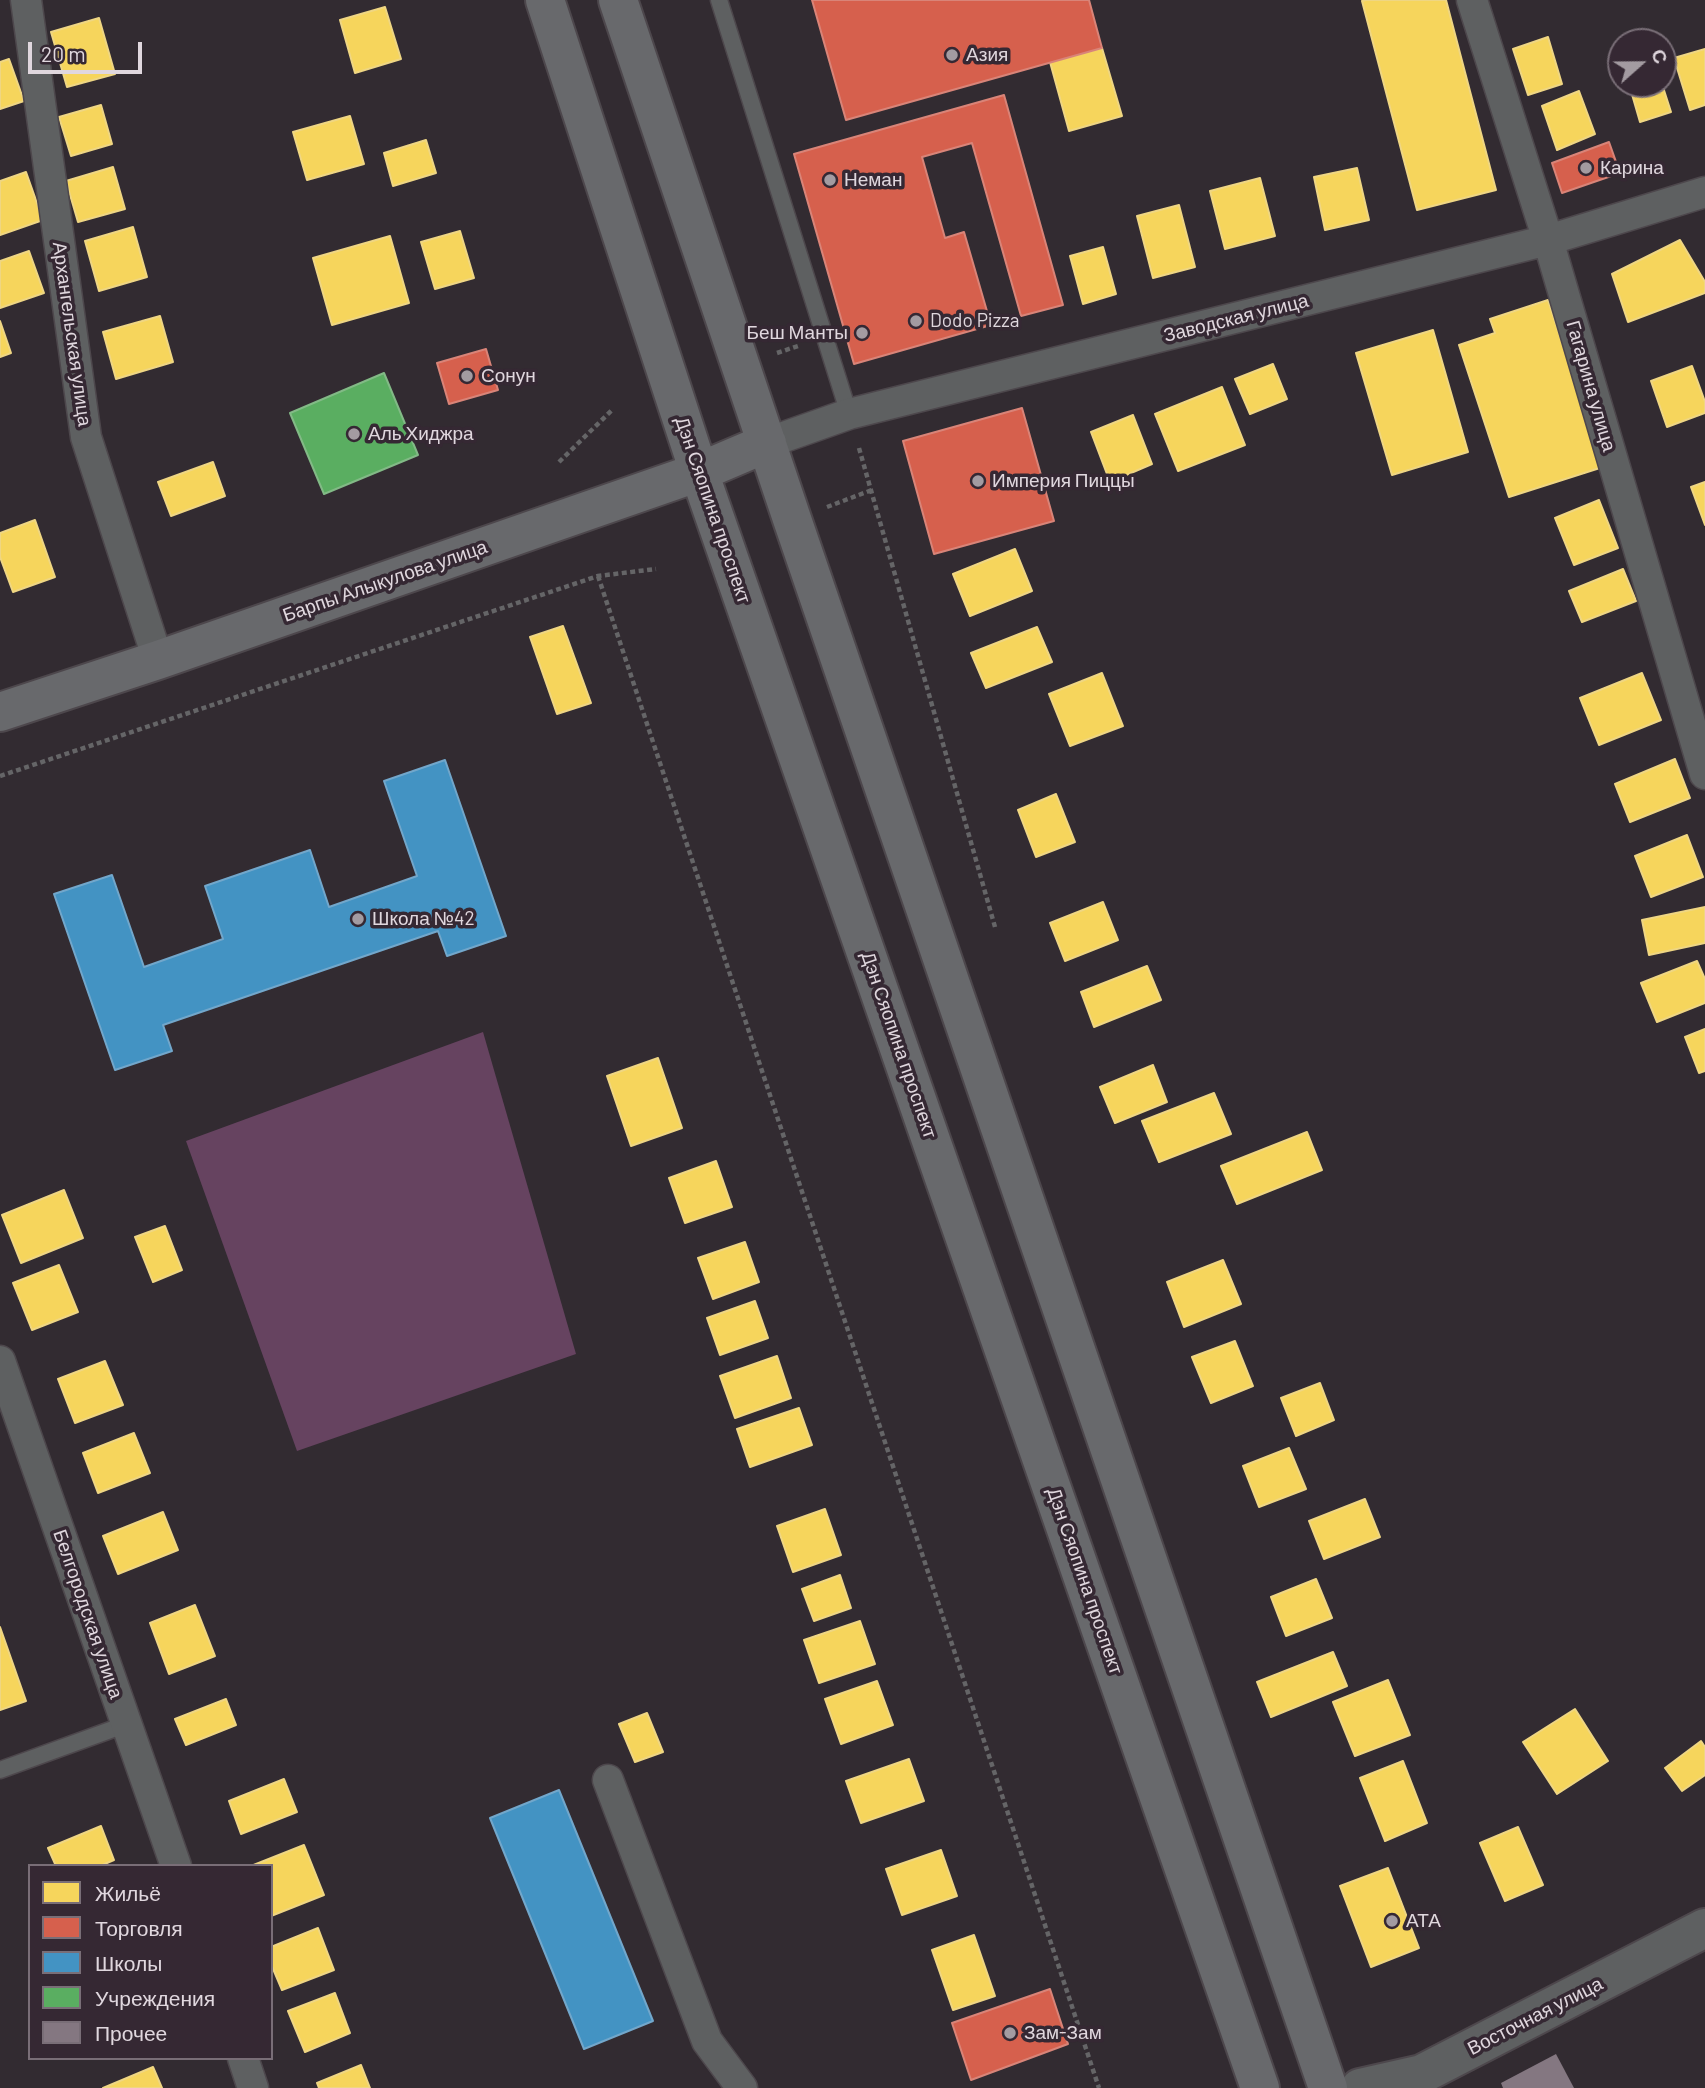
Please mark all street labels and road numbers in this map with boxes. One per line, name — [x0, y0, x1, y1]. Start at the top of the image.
street label: Архангельская улица — [48, 240, 96, 428]
street label: Заводская улица — [1161, 289, 1311, 347]
street label: Гагарина улица — [1561, 318, 1621, 454]
street label: Дэн Сяопина проспект — [670, 414, 756, 606]
street label: Барпы Алыкулова улица — [280, 535, 490, 627]
street label: Дэн Сяопина проспект — [856, 949, 942, 1141]
street label: Дэн Сяопина проспект — [1042, 1485, 1128, 1677]
street label: Белгородская улица — [48, 1526, 128, 1702]
street label: Восточная улица — [1464, 1972, 1606, 2060]

